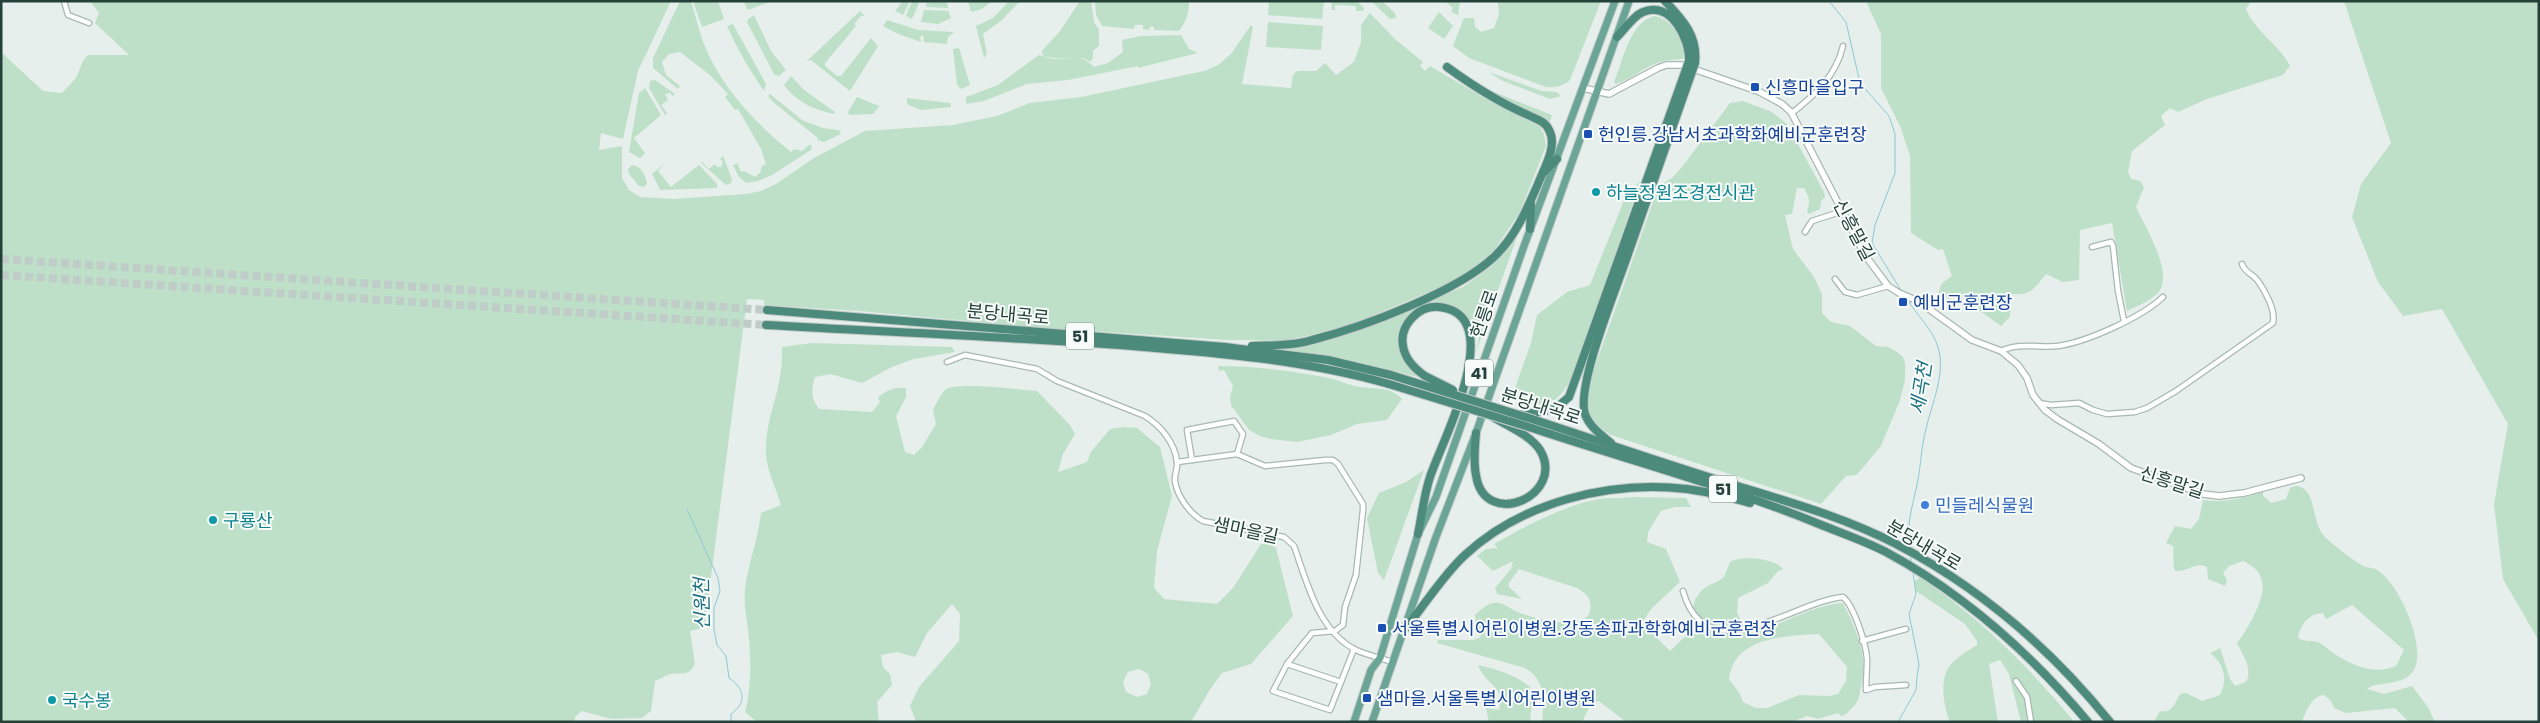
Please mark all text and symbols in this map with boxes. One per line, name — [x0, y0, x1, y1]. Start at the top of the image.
place label: 신흥마을입구 — [1765, 75, 1864, 100]
marker: 신흥마을입구 — [1749, 81, 1761, 93]
place label: 헌인릉.강남서초과학화예비군훈련장 — [1598, 122, 1867, 147]
marker: 헌인릉.강남서초과학화예비군훈련장 — [1582, 128, 1594, 140]
place label: 하늘정원조경전시관 — [1606, 180, 1755, 205]
marker: 하늘정원조경전시관 — [1590, 186, 1602, 198]
street label: 신흥말길 — [1827, 195, 1881, 265]
street label: 헌릉로 — [1464, 286, 1504, 342]
place label: 예비군훈련장 — [1913, 290, 2012, 315]
marker: 예비군훈련장 — [1897, 296, 1909, 308]
street label: 분당내곡로 — [966, 298, 1050, 330]
road number: 51 — [1066, 322, 1094, 350]
water label: 세곡천 — [1904, 358, 1939, 416]
road number: 41 — [1465, 359, 1493, 386]
street label: 분당내곡로 — [1498, 381, 1584, 431]
street label: 신흥말길 — [2137, 460, 2207, 504]
road number: 51 — [1709, 476, 1737, 502]
place label: 민들레식물원 — [1935, 493, 2034, 518]
marker: 민들레식물원 — [1919, 499, 1931, 511]
place label: 구룡산 — [223, 508, 273, 533]
street label: 샘마을길 — [1211, 511, 1281, 549]
street label: 분당내곡로 — [1882, 513, 1966, 577]
marker: 구룡산 — [207, 514, 219, 526]
water label: 신원천 — [688, 576, 716, 630]
place label: 서울특별시어린이병원.강동송파과학화예비군훈련장 — [1392, 616, 1777, 641]
marker: 서울특별시어린이병원.강동송파과학화예비군훈련장 — [1376, 622, 1388, 634]
place label: 샘마을.서울특별시어린이병원 — [1377, 686, 1596, 711]
place label: 국수봉 — [62, 688, 112, 713]
marker: 샘마을.서울특별시어린이병원 — [1361, 692, 1373, 704]
marker: 국수봉 — [46, 694, 58, 706]

